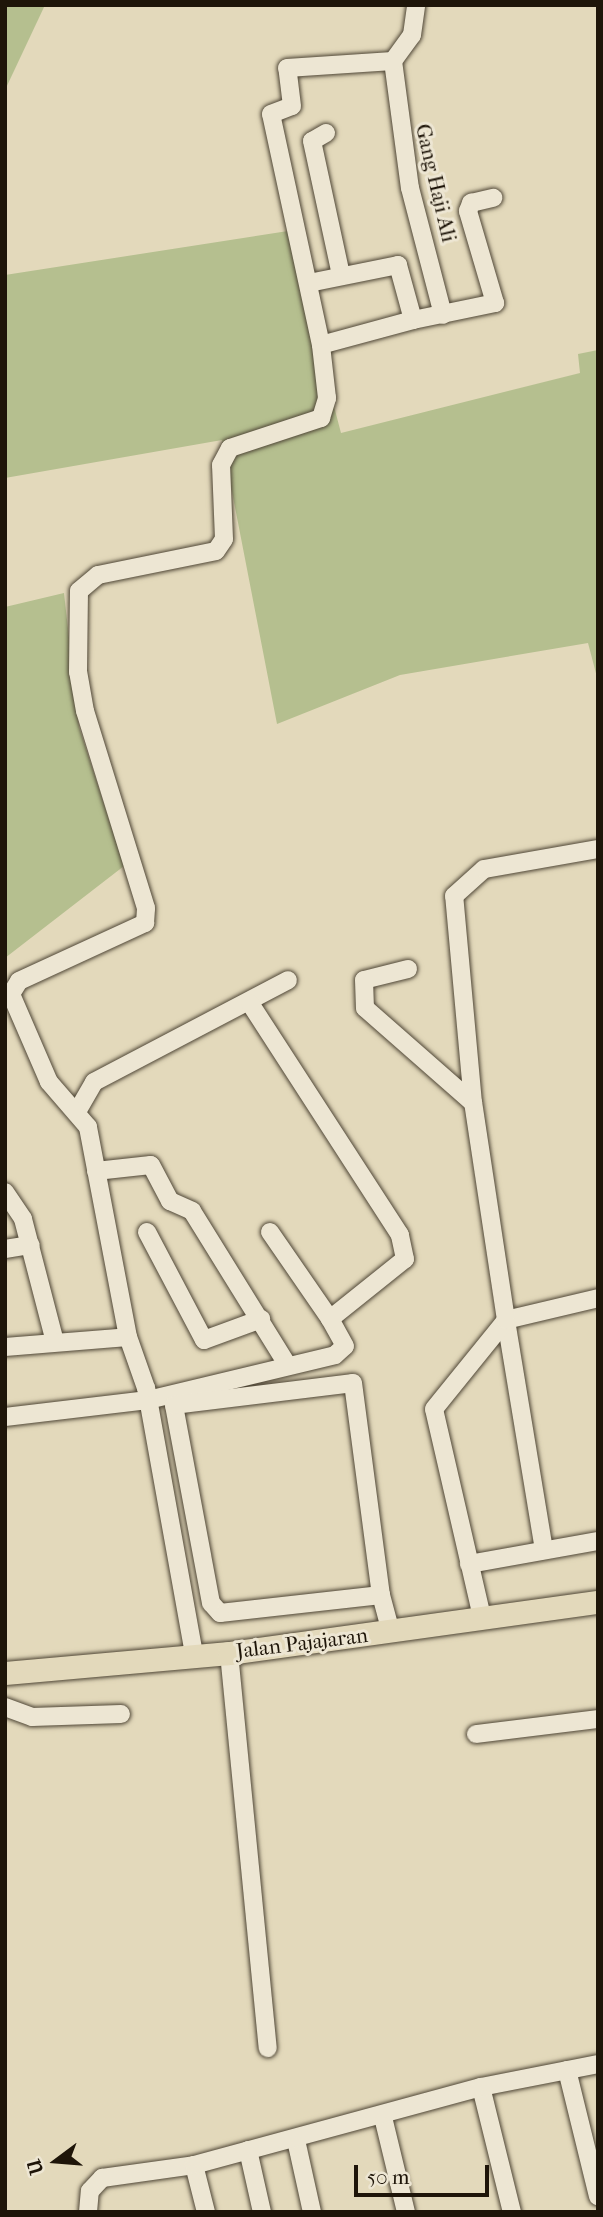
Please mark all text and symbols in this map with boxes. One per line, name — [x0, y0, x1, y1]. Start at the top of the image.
street label: Gang Haji Ali — [410, 121, 462, 245]
street label: Jalan Pajajaran — [235, 1622, 369, 1664]
north arrow — [21, 2126, 91, 2196]
scale bar — [358, 2150, 493, 2194]
text: U — [23, 2157, 48, 2177]
text: 50 m — [367, 2165, 410, 2189]

